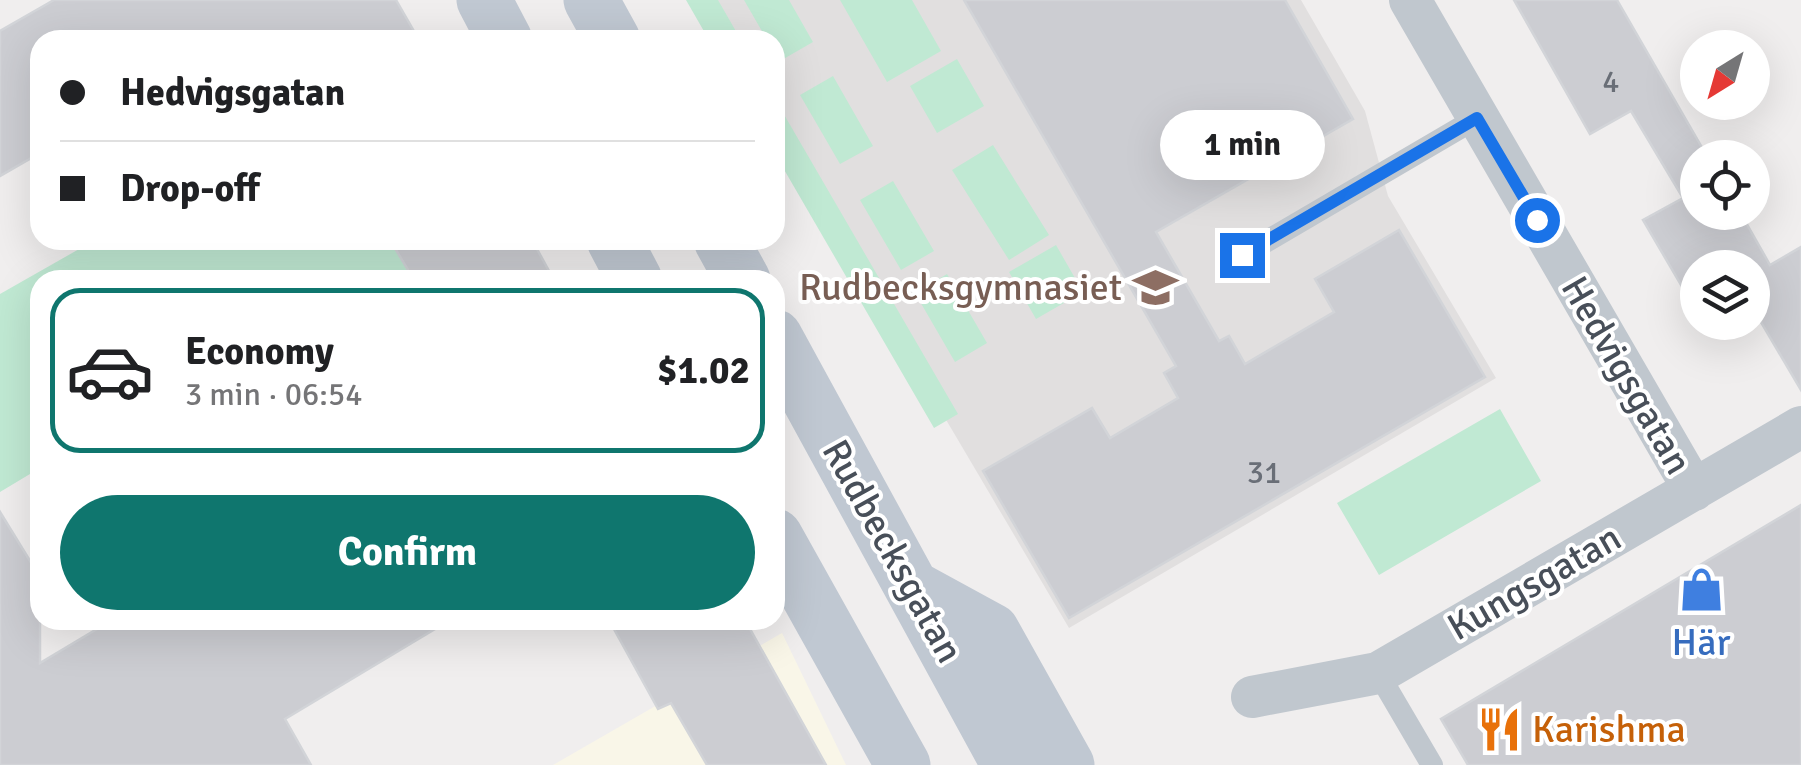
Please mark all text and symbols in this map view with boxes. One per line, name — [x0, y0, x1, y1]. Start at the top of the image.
north arrow — [1680, 30, 1770, 120]
map controls — [1680, 30, 1770, 340]
house number: 4 — [1602, 62, 1620, 101]
text: Hedvigsgatan — [120, 69, 345, 116]
callout: 1 min — [1160, 110, 1324, 180]
text: 1 min — [1204, 125, 1281, 164]
button: locate — [1680, 140, 1770, 230]
text: Drop-off — [120, 165, 260, 212]
route start — [1515, 198, 1560, 243]
route end — [1220, 233, 1265, 278]
button: layers — [1680, 250, 1770, 340]
school or university icon: Rudbecksgymnasiet — [1131, 263, 1179, 311]
place label: Rudbecksgymnasiet — [799, 264, 1122, 311]
street label: Hedvigsgatan — [1551, 268, 1702, 483]
icon: car — [65, 326, 155, 416]
text: Economy — [185, 328, 334, 375]
text: $1.02 — [657, 347, 750, 394]
text: 3 min · 06:54 — [185, 375, 363, 414]
street label: Rudbecksgatan — [812, 431, 973, 671]
house number: 31 — [1247, 453, 1281, 492]
button: Confirm — [60, 495, 755, 610]
street label: Kungsgatan — [1439, 514, 1629, 651]
shop icon: Här — [1677, 566, 1725, 614]
place label: Här — [1672, 619, 1730, 666]
restaurant icon: Karishma — [1475, 705, 1523, 753]
place label: Karishma — [1532, 706, 1686, 753]

